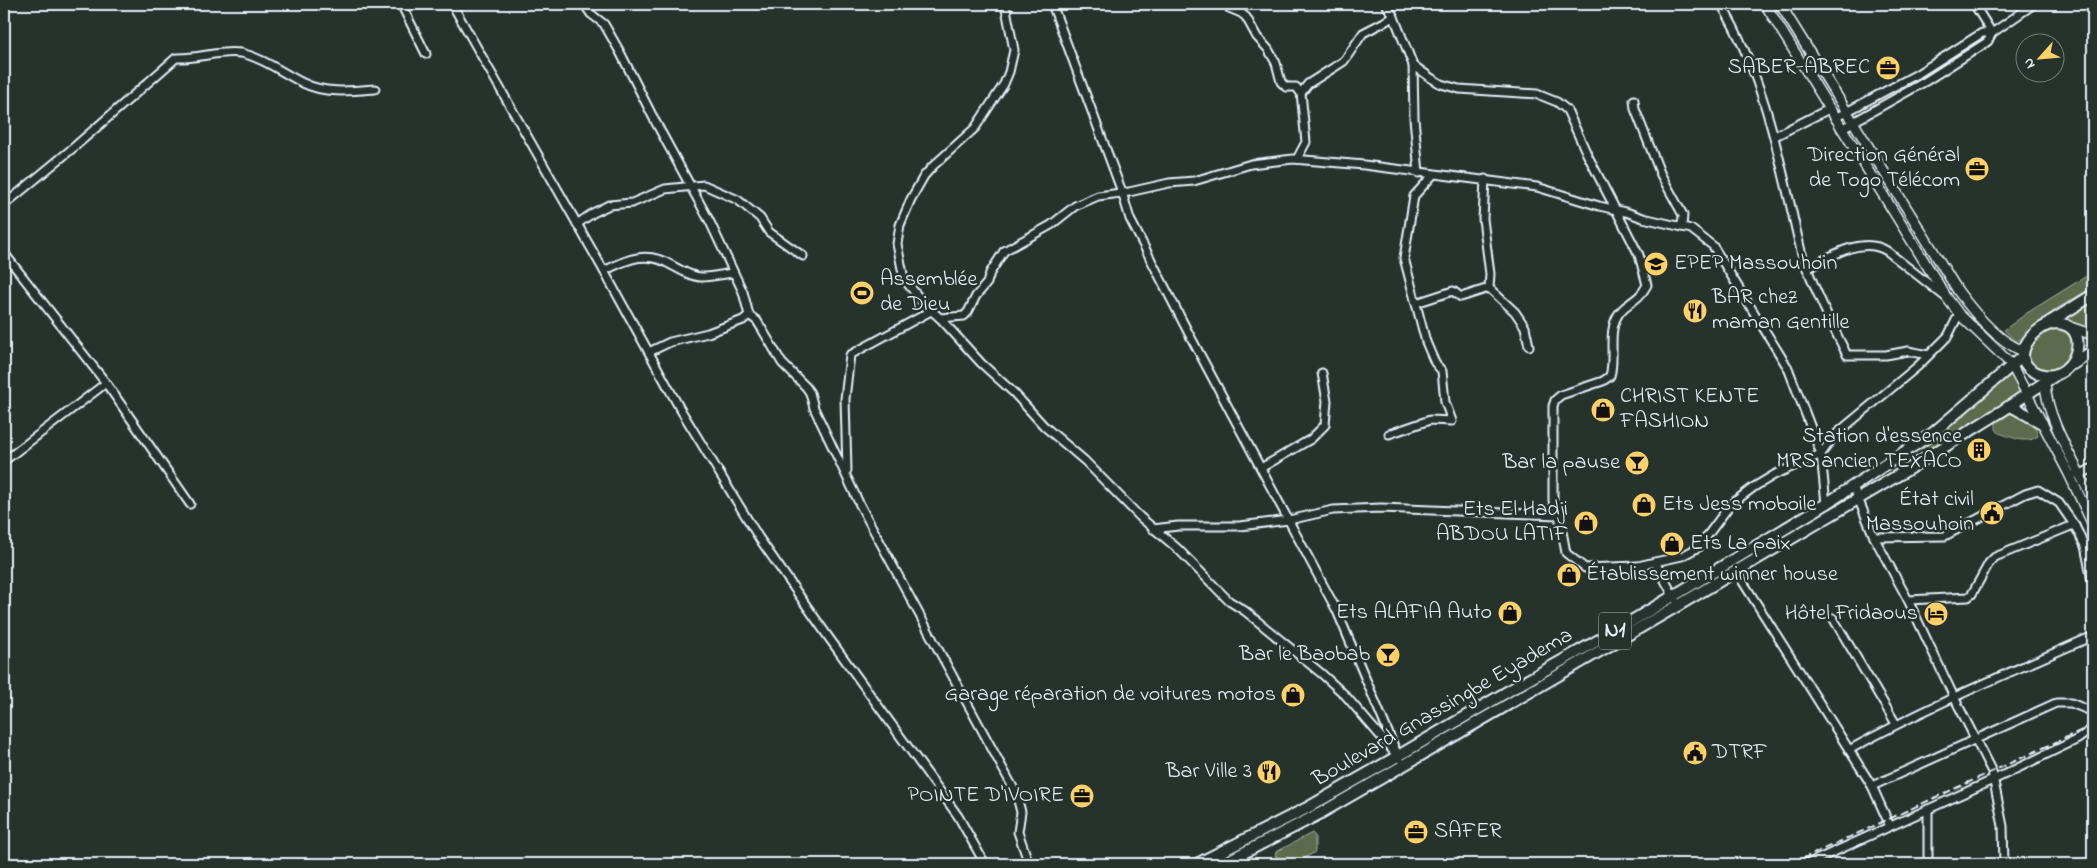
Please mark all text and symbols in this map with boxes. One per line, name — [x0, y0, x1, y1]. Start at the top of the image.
north arrow — [2014, 32, 2064, 82]
place label: SABER-ABREC — [1728, 52, 1870, 84]
text: N — [2018, 54, 2041, 72]
office icon: SABER-ABREC — [1875, 55, 1901, 81]
place label: Direction Général de Togo Télécom — [1807, 140, 1960, 198]
office icon: Direction Général de Togo Télécom — [1964, 156, 1990, 182]
place label: EPEP Massouhoin — [1674, 248, 1837, 280]
school or university icon: EPEP Massouhoin — [1643, 251, 1669, 277]
place label: Assemblée de Dieu — [880, 264, 977, 321]
sports icon: Assemblée de Dieu — [849, 280, 875, 306]
place label: BAR chez maman Gentille — [1711, 282, 1849, 339]
restaurant icon: BAR chez maman Gentille — [1682, 298, 1708, 324]
place label: CHRIST KENTE FASHION — [1619, 381, 1759, 438]
shop icon: CHRIST KENTE FASHION — [1590, 397, 1616, 423]
place label: Station d'essence MRS ancien TEXACO — [1776, 421, 1962, 478]
building icon: Station d'essence MRS ancien TEXACO — [1966, 437, 1992, 463]
place label: Bar la pause — [1501, 447, 1620, 479]
bar icon: Bar la pause — [1624, 450, 1650, 476]
place label: État civil Massouhoin — [1866, 484, 1974, 541]
place label: Ets Jess moboile — [1662, 489, 1816, 521]
shop icon: Ets Jess moboile — [1631, 492, 1657, 518]
place label: Ets El Hadji ABDOU LATIF — [1436, 494, 1568, 551]
public building icon: État civil Massouhoin — [1979, 500, 2005, 526]
shop icon: Ets El Hadji ABDOU LATIF — [1573, 510, 1599, 536]
place label: Ets La paix — [1690, 528, 1791, 560]
shop icon: Ets La paix — [1659, 531, 1685, 557]
place label: Établissement winner house — [1586, 559, 1838, 591]
shop icon: Établissement winner house — [1556, 562, 1582, 588]
place label: Ets ALAFIA Auto — [1336, 597, 1492, 629]
place label: Hôtel Fridaous — [1785, 598, 1918, 630]
shop icon: Ets ALAFIA Auto — [1497, 600, 1523, 626]
hotel icon: Hôtel Fridaous — [1923, 601, 1949, 627]
road number: N1 — [1599, 612, 1631, 650]
street label: Boulevard Gnassingbe Eyadema — [1306, 620, 1580, 797]
place label: Bar le Baobab — [1238, 639, 1370, 671]
bar icon: Bar le Baobab — [1375, 642, 1401, 668]
place label: Garage réparation de voitures motos — [945, 679, 1276, 712]
shop icon: Garage réparation de voitures motos — [1280, 682, 1306, 708]
place label: DTRF — [1711, 737, 1767, 769]
public building icon: DTRF — [1682, 740, 1708, 766]
place label: Bar Ville 3 — [1165, 756, 1252, 788]
restaurant icon: Bar Ville 3 — [1256, 759, 1282, 785]
place label: POINTE D'IVOIRE — [908, 780, 1064, 812]
office icon: POINTE D'IVOIRE — [1069, 783, 1095, 809]
place label: SAFER — [1434, 816, 1502, 848]
office icon: SAFER — [1403, 819, 1429, 845]

